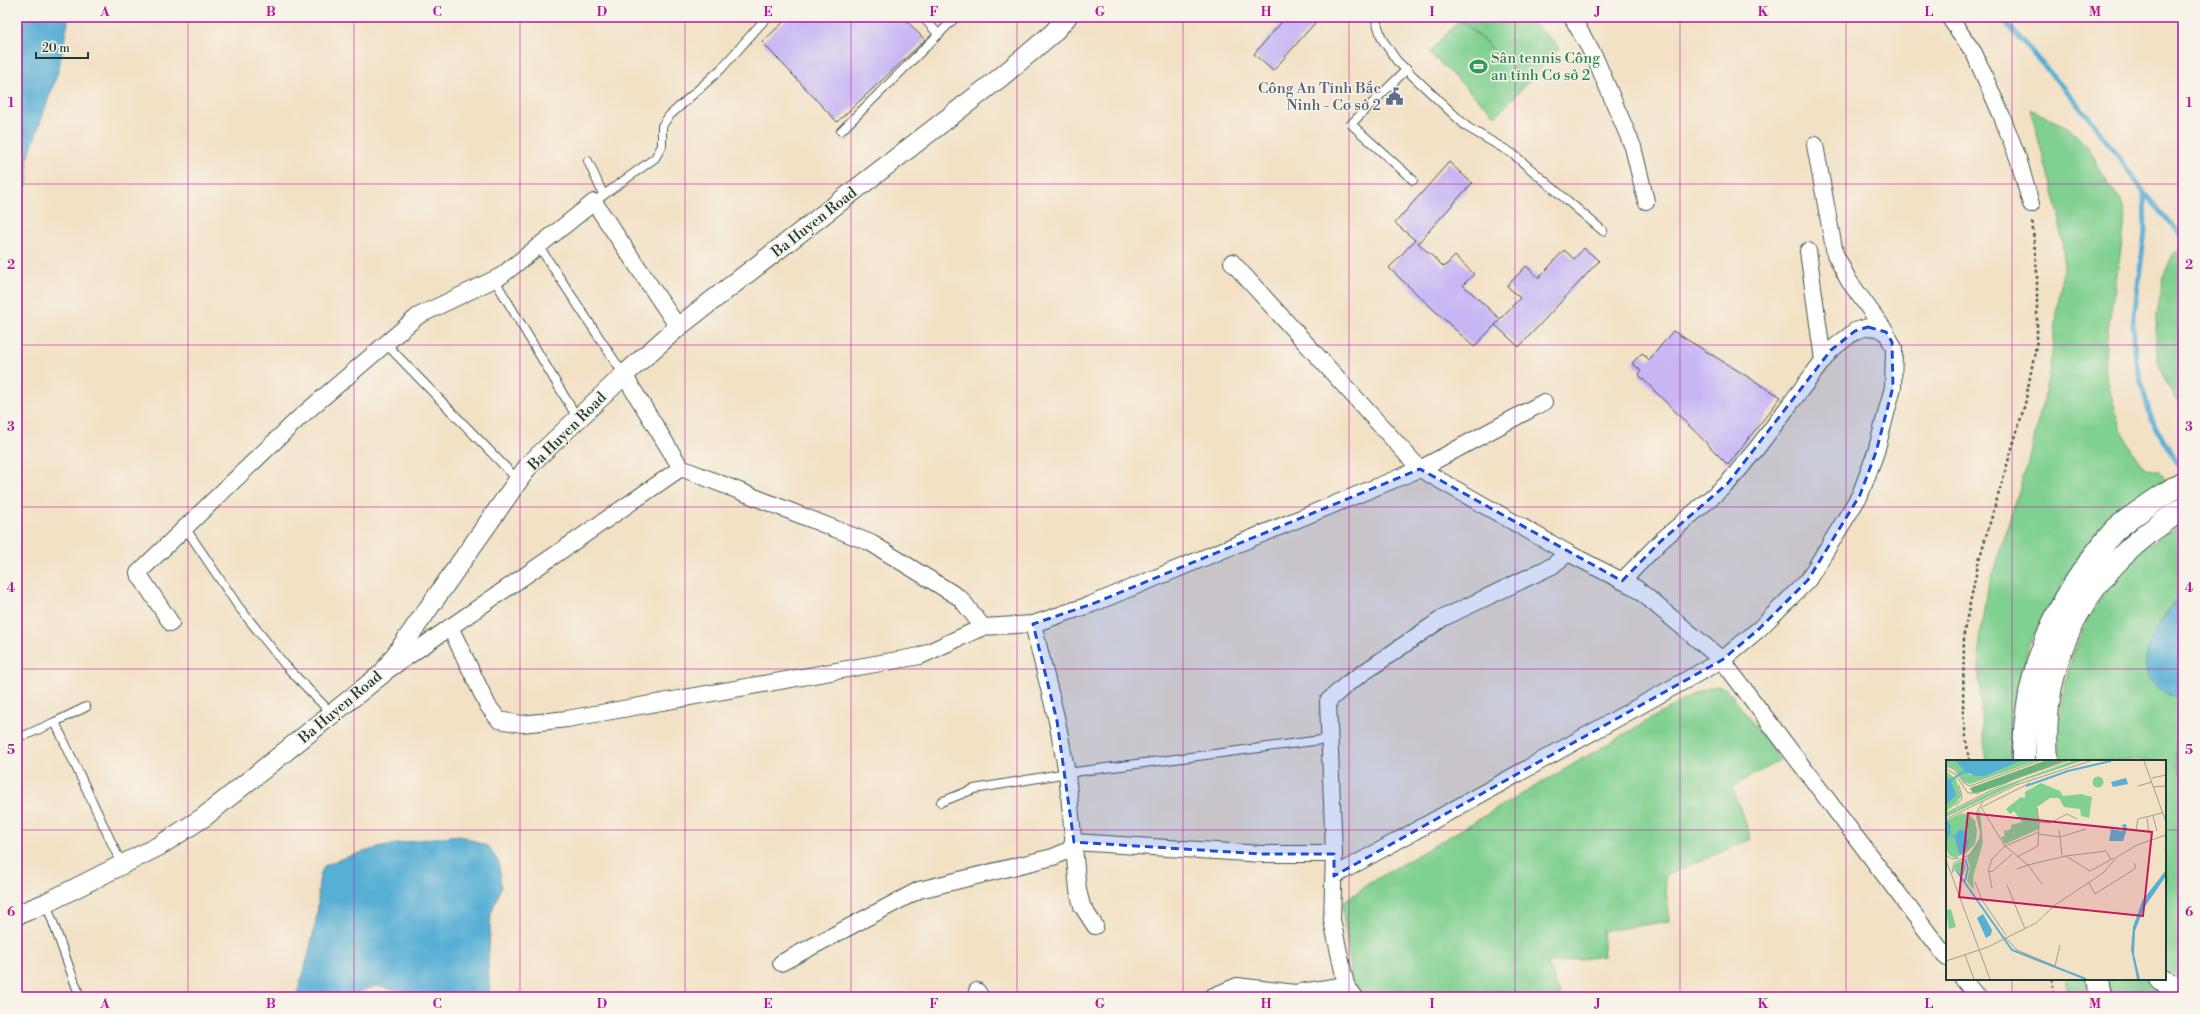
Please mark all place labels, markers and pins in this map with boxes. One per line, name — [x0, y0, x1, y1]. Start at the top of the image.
place label: Sân tennis Công an tỉnh Cơ sở 2 — [1491, 49, 1600, 85]
sports icon: Sân tennis Công an tỉnh Cơ sở 2 — [1468, 57, 1488, 77]
place label: Công An Tỉnh Bắc Ninh - Cơ sở 2 — [1258, 79, 1381, 115]
public building icon: Công An Tỉnh Bắc Ninh - Cơ sở 2 — [1384, 87, 1404, 107]

